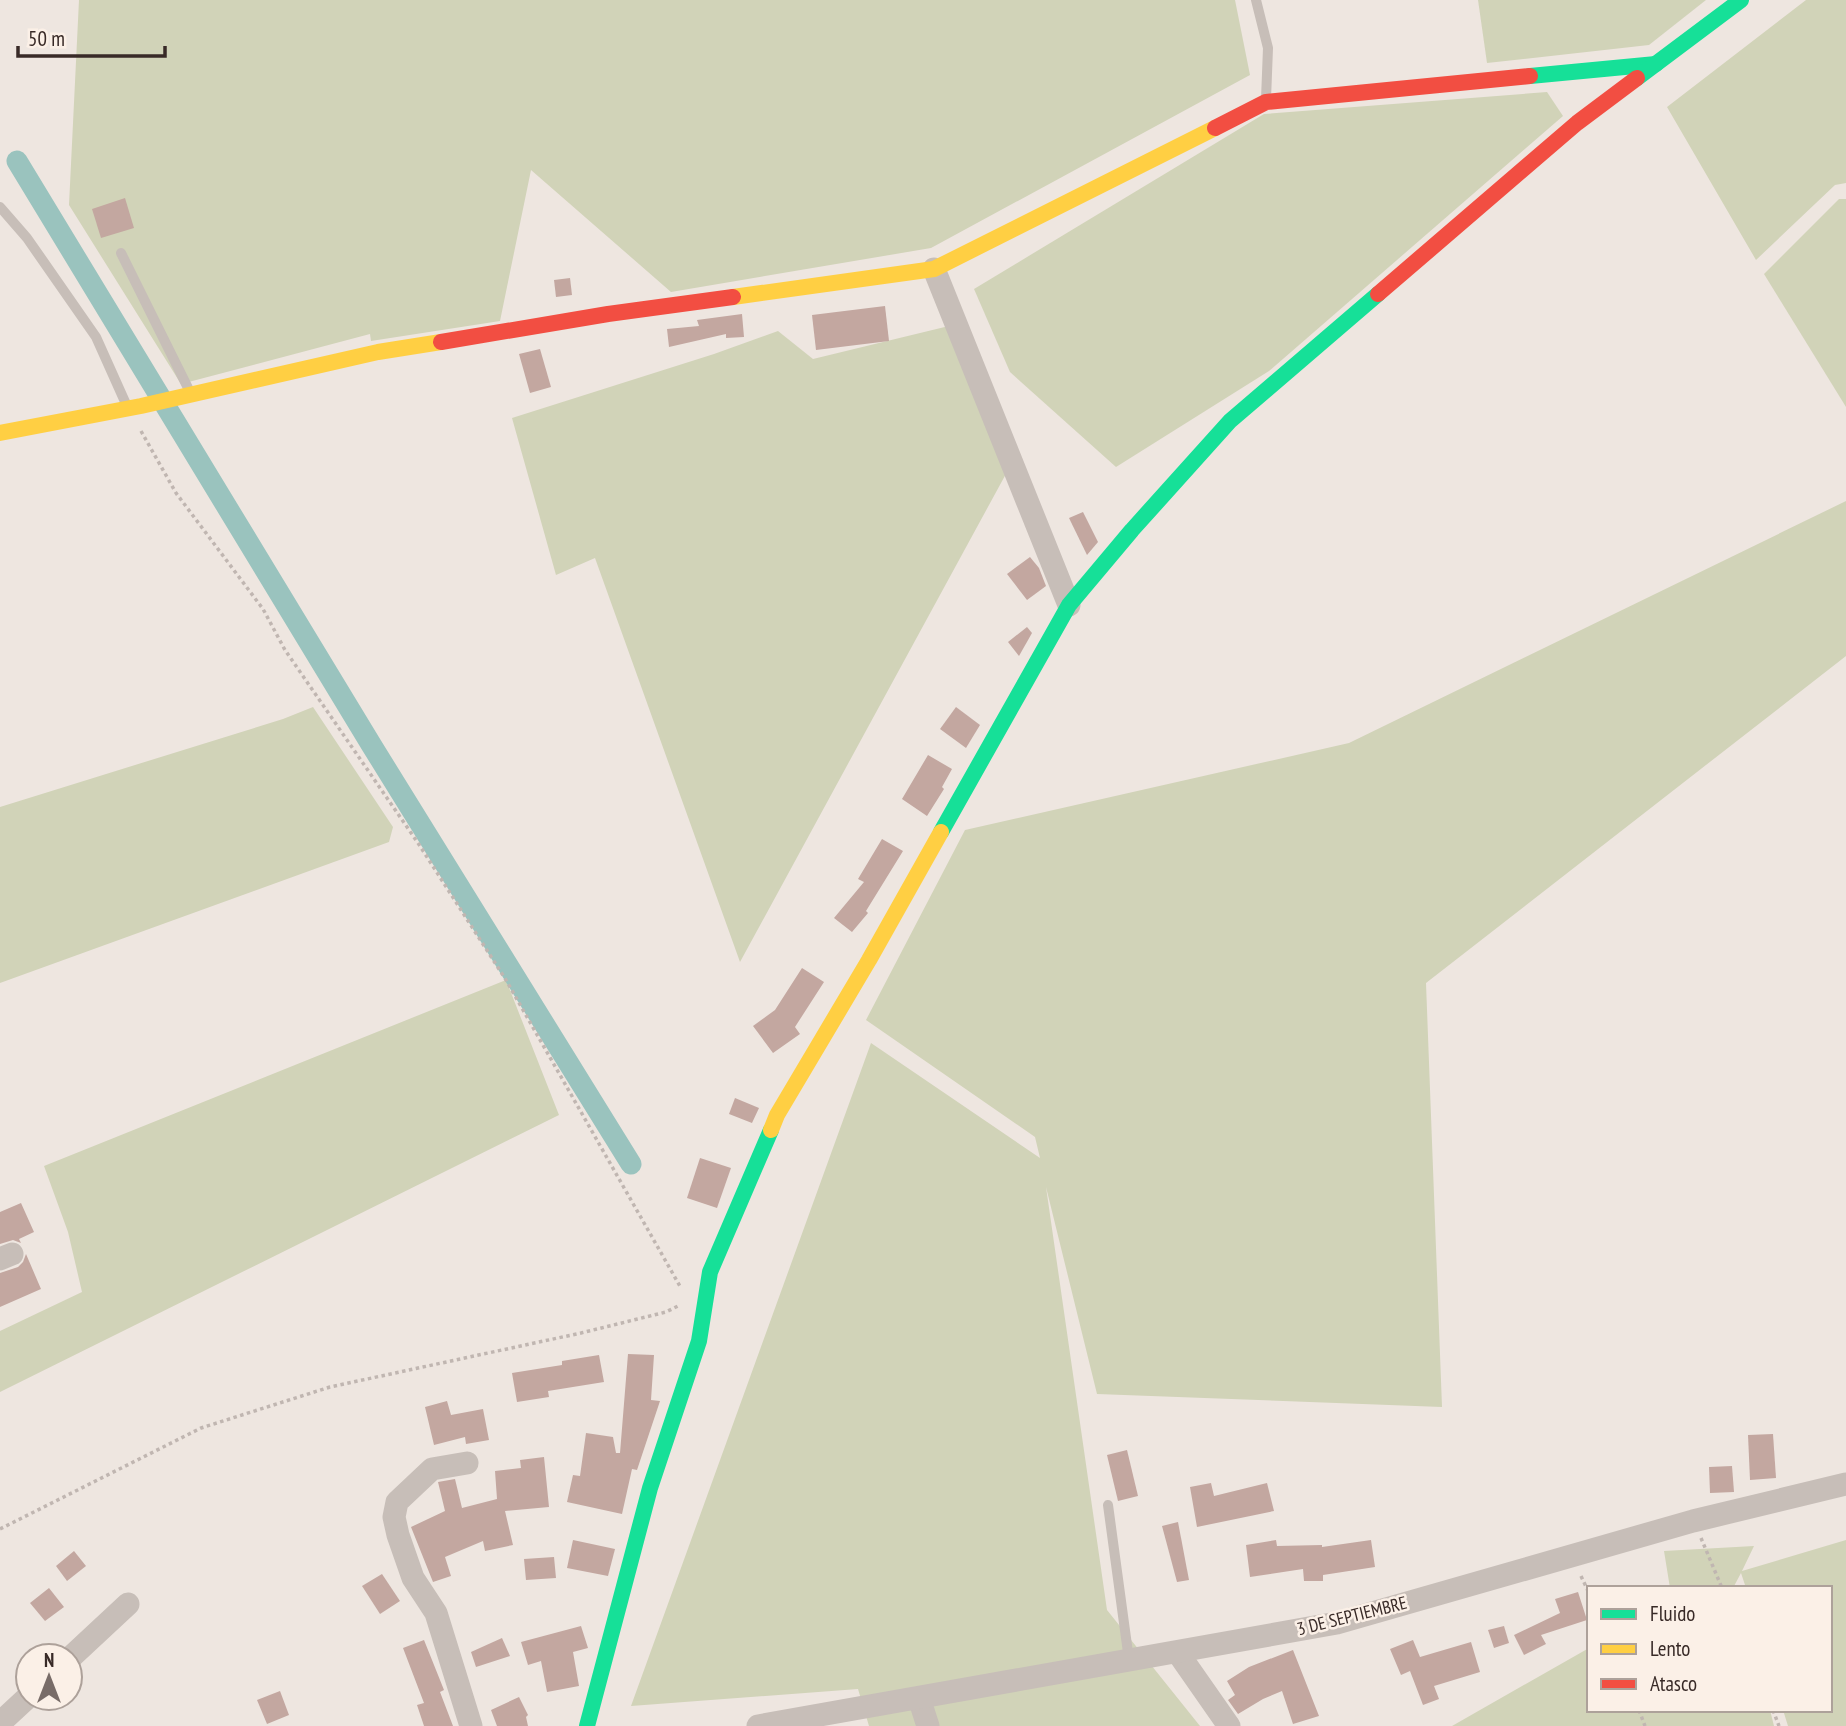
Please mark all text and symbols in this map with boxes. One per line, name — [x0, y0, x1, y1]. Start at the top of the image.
scale bar — [18, 14, 164, 58]
text: 50 m — [28, 25, 65, 52]
legend — [1587, 1586, 1832, 1712]
street label: 3 DE SEPTIEMBRE — [1295, 1591, 1409, 1640]
text: Fluido — [1650, 1600, 1695, 1627]
text: Lento — [1650, 1635, 1690, 1662]
north arrow — [14, 1642, 84, 1712]
text: N — [44, 1648, 54, 1672]
text: Atasco — [1650, 1670, 1697, 1697]

